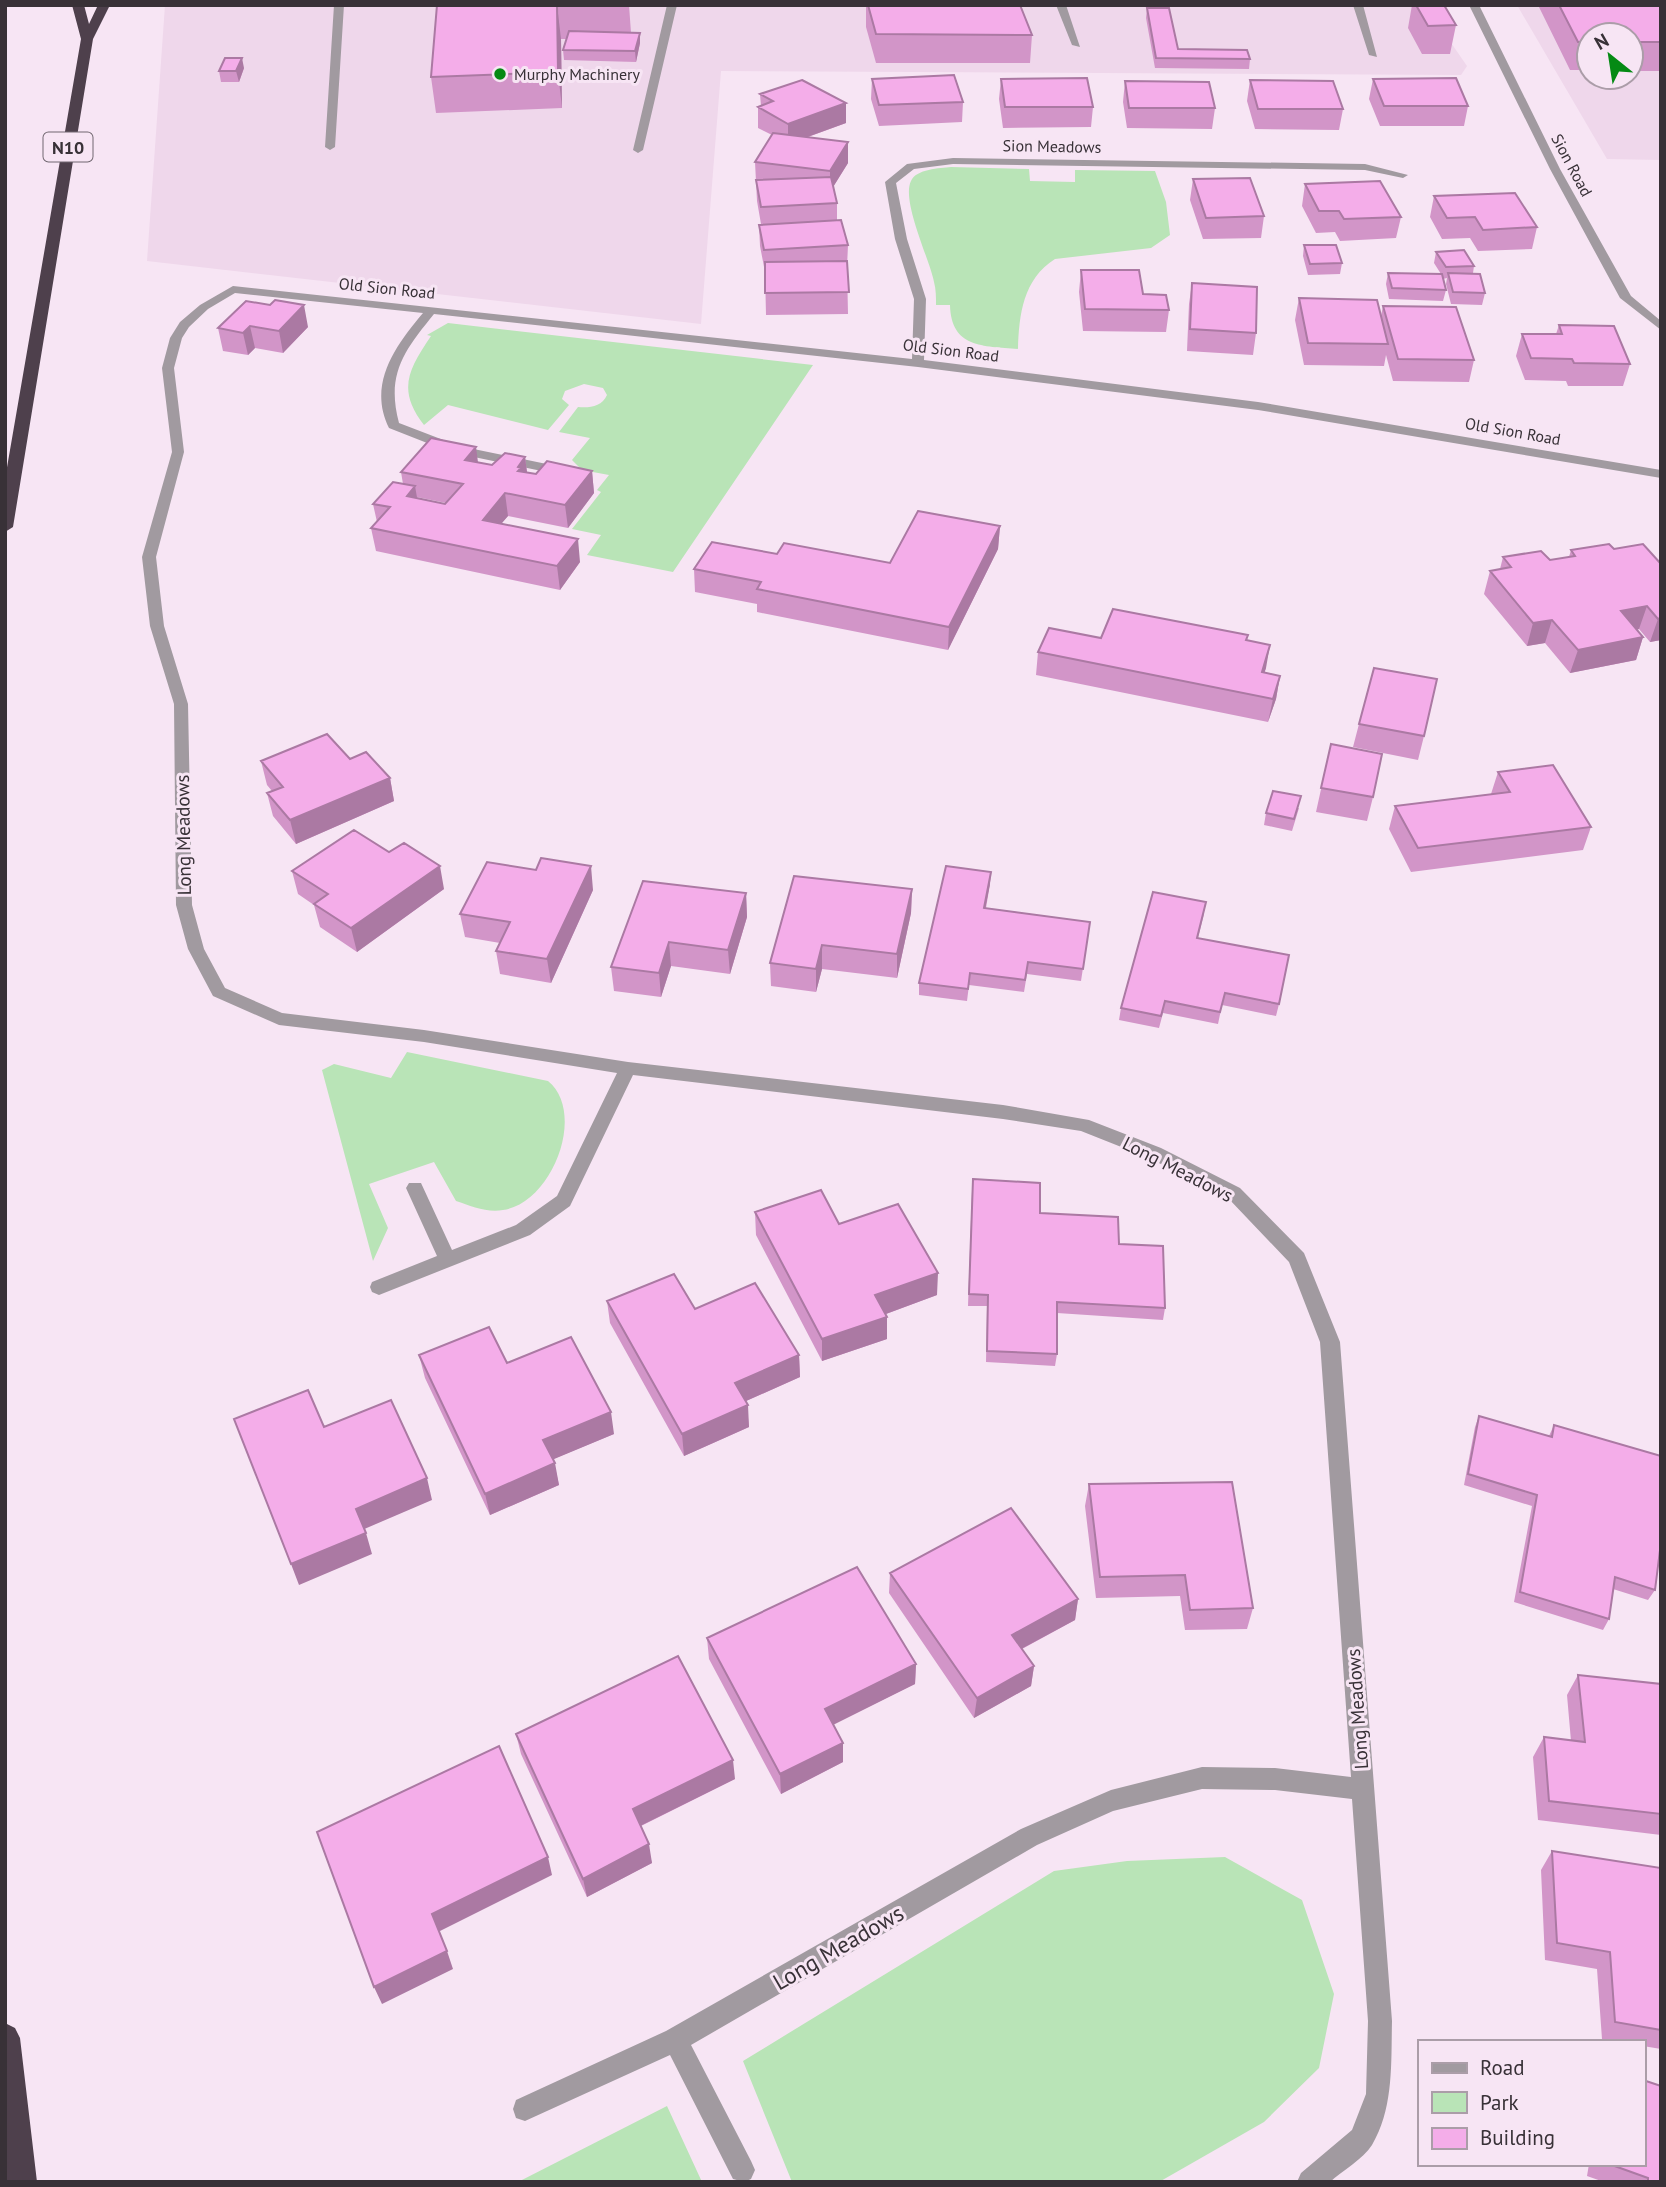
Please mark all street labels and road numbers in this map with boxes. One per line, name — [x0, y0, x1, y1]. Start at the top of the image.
street label: Sion Road — [1547, 130, 1597, 200]
road number: N10 — [43, 132, 92, 162]
street label: Sion Meadows — [1003, 135, 1102, 157]
street label: Old Sion Road — [338, 273, 436, 303]
street label: Old Sion Road — [902, 334, 1000, 366]
street label: Old Sion Road — [1464, 413, 1562, 449]
street label: Long Meadows — [170, 774, 196, 896]
street label: Long Meadows — [1119, 1131, 1237, 1207]
street label: Long Meadows — [1341, 1648, 1373, 1770]
street label: Long Meadows — [767, 1898, 909, 1996]

